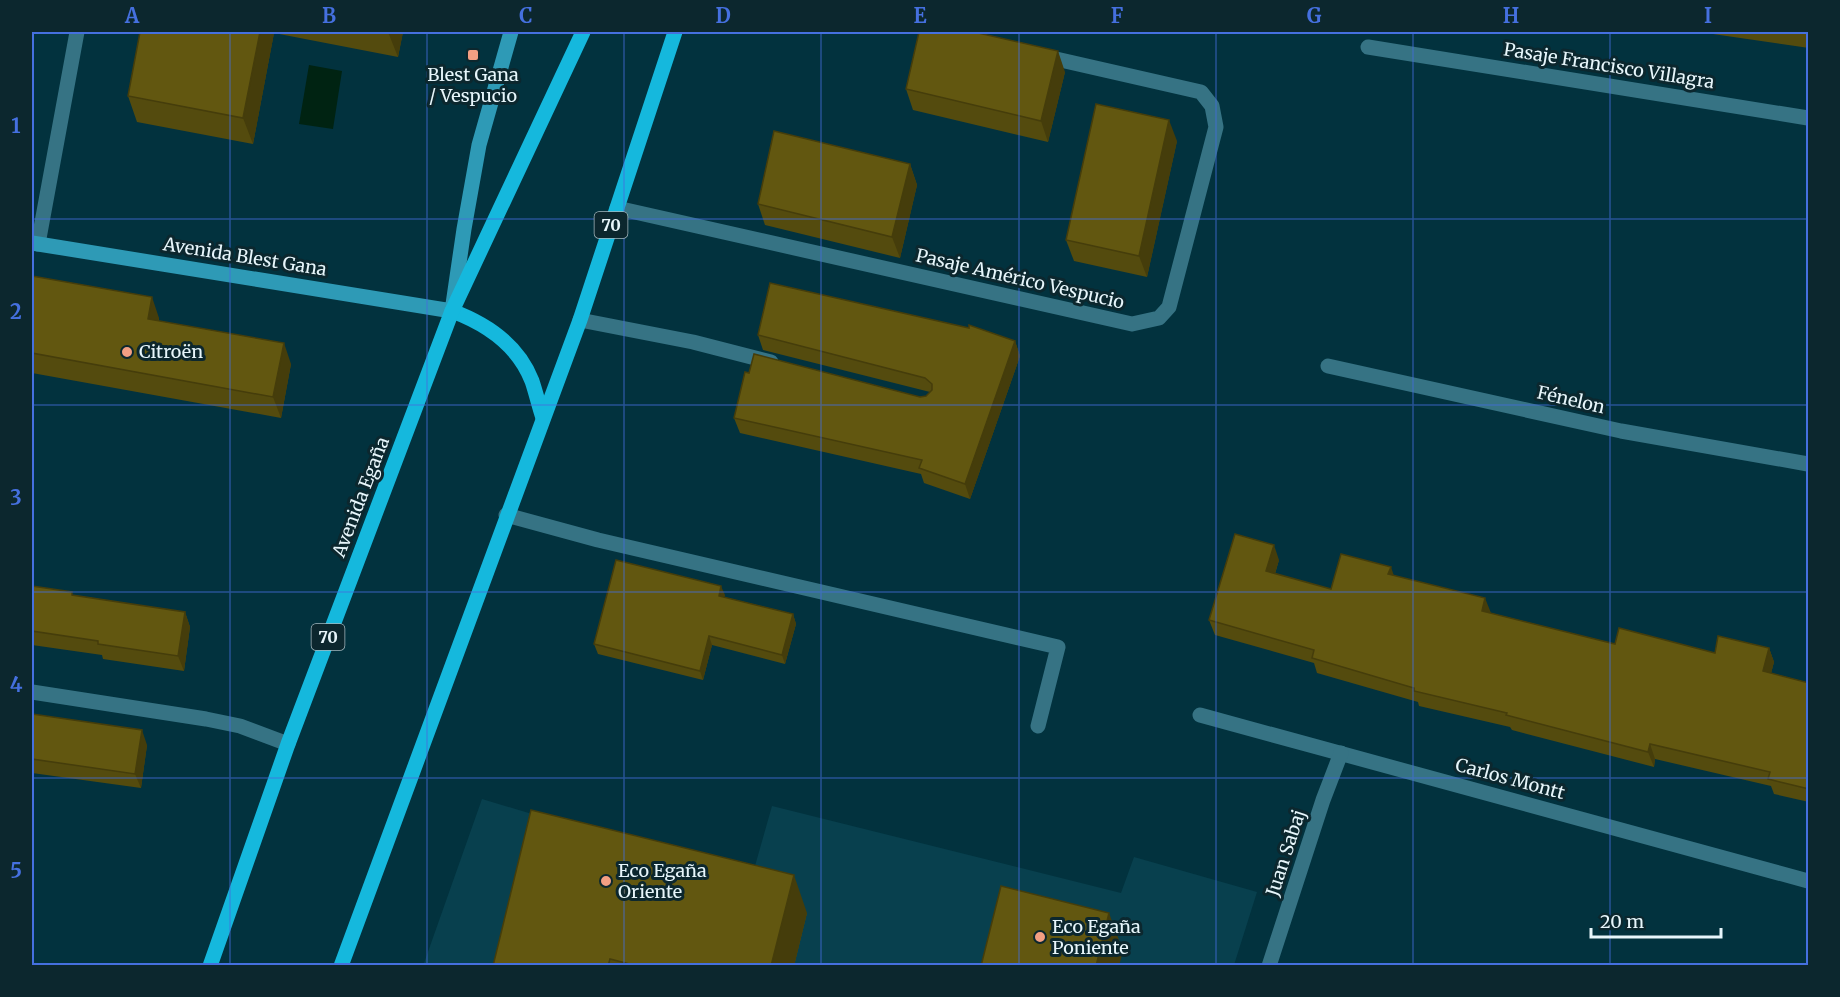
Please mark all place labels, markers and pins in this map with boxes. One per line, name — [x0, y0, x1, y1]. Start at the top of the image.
marker: Blest Gana / Vespucio — [466, 48, 480, 62]
place label: Blest Gana / Vespucio — [427, 63, 519, 107]
place label: Citroën — [139, 340, 203, 363]
marker: Citroën — [120, 345, 134, 359]
place label: Eco Egaña Oriente — [618, 859, 707, 903]
marker: Eco Egaña Oriente — [599, 874, 613, 888]
place label: Eco Egaña Poniente — [1052, 915, 1141, 959]
marker: Eco Egaña Poniente — [1033, 930, 1047, 944]

